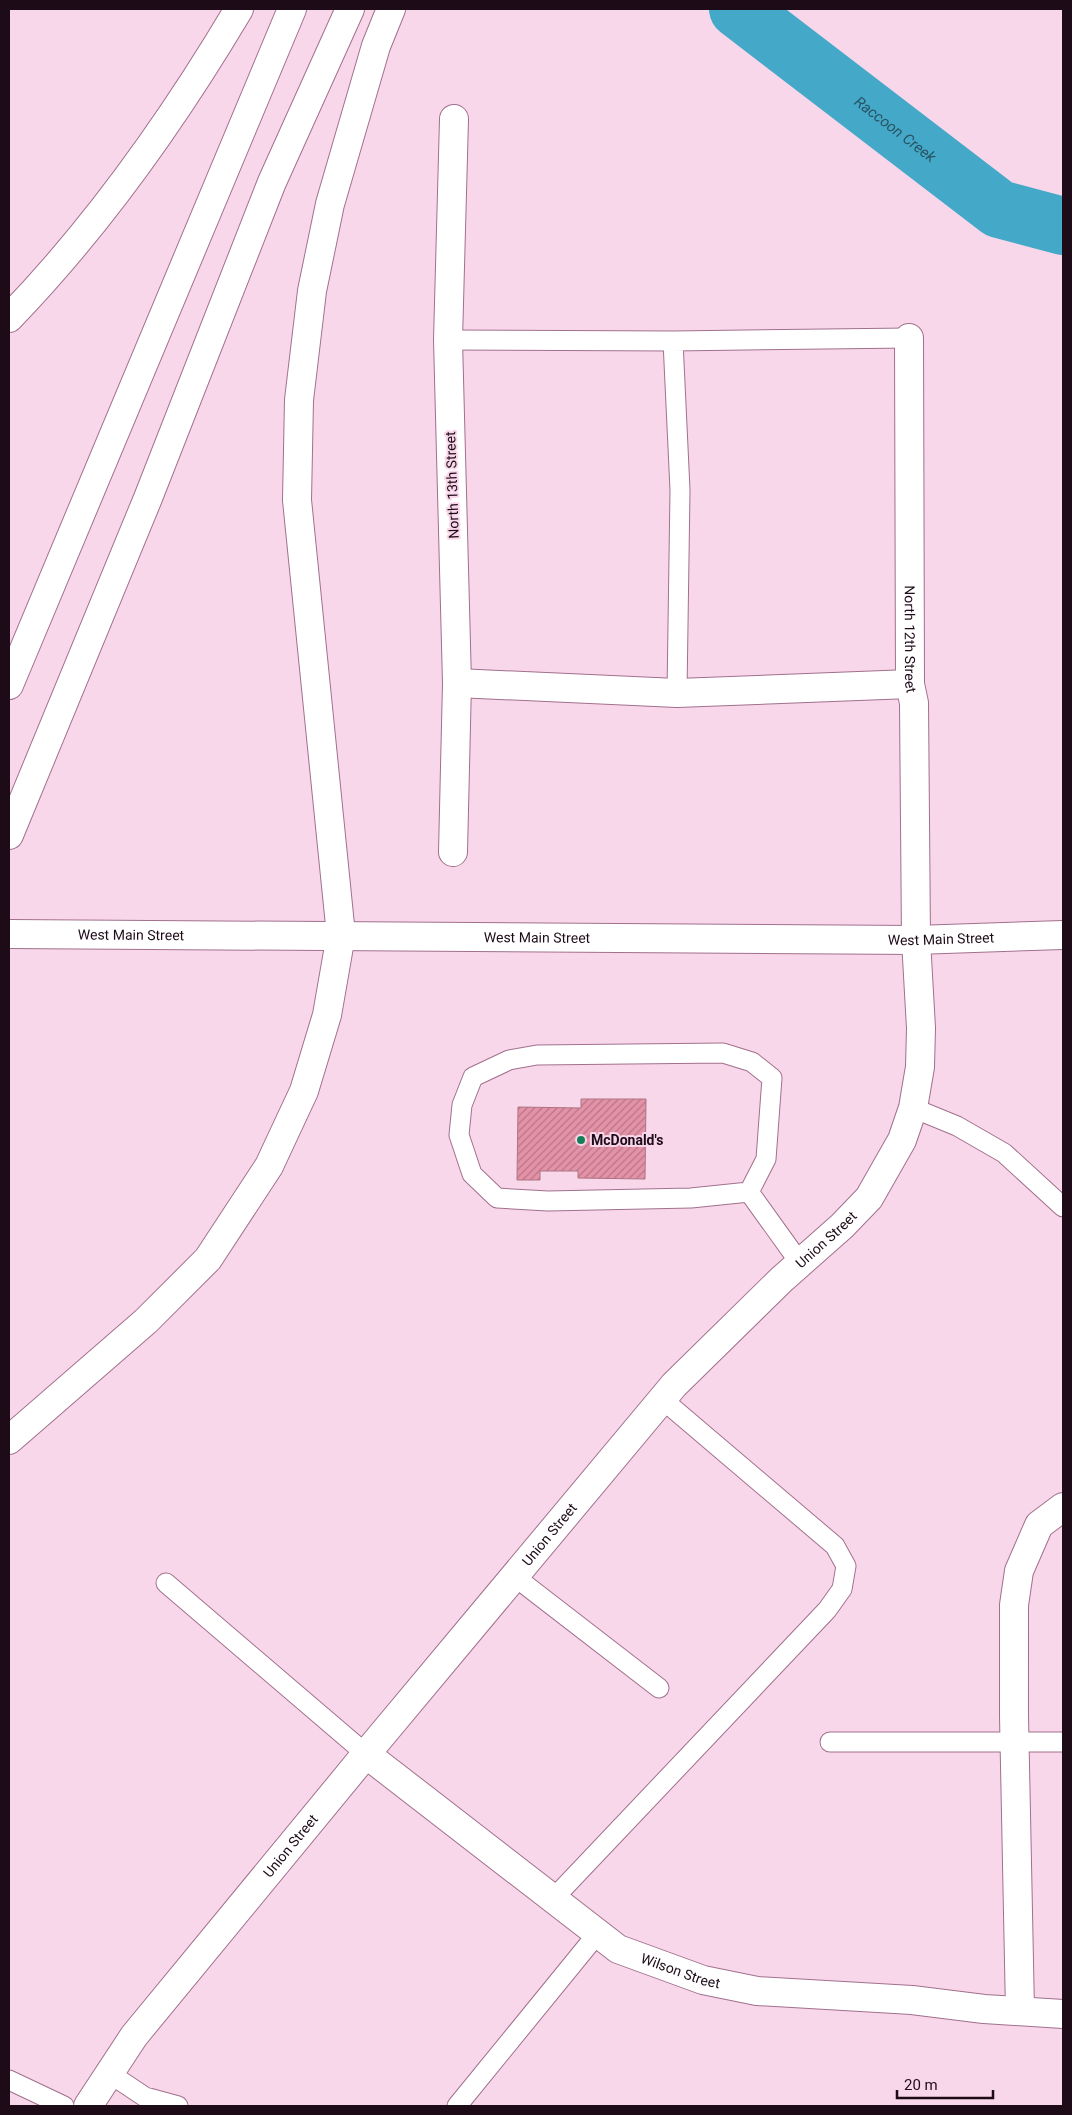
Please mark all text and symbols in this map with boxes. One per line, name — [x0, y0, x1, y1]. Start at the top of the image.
water label: Raccoon Creek — [851, 93, 940, 167]
street label: North 13th Street — [442, 431, 462, 539]
street label: North 12th Street — [901, 585, 920, 695]
street label: West Main Street — [78, 926, 185, 943]
street label: West Main Street — [484, 929, 591, 946]
street label: West Main Street — [888, 929, 995, 948]
place label: McDonald's — [591, 1132, 663, 1148]
marker: McDonald's — [575, 1134, 587, 1146]
street label: Union Street — [792, 1208, 860, 1271]
street label: Union Street — [519, 1500, 580, 1569]
street label: Union Street — [260, 1811, 321, 1880]
street label: Wilson Street — [639, 1950, 722, 1991]
scale bar — [897, 2068, 993, 2100]
text: 20 m — [904, 2076, 938, 2094]

